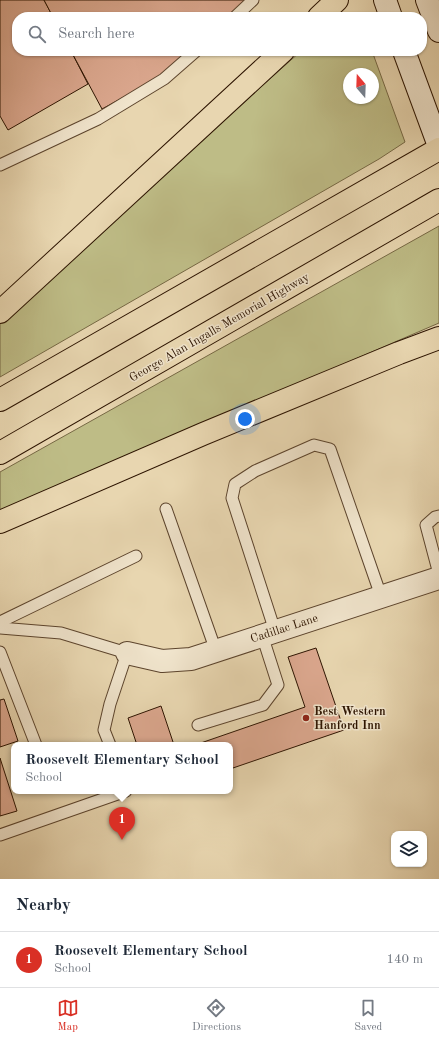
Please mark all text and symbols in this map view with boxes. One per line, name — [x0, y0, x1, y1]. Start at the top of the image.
search box — [12, 12, 427, 56]
icon: search — [26, 23, 48, 45]
text: Search here — [58, 27, 135, 42]
north arrow — [343, 68, 379, 104]
street label: George Alan Ingalls Memorial Highway — [127, 271, 312, 384]
your location — [235, 409, 255, 429]
street label: Cadillac Lane — [249, 612, 320, 646]
place label: Best Western Hanford Inn — [314, 706, 386, 732]
marker: Best Western Hanford Inn — [301, 713, 311, 723]
popup — [11, 742, 233, 794]
text: Roosevelt Elementary School — [25, 753, 219, 768]
text: School — [25, 771, 62, 784]
pin: 1 — [109, 807, 135, 840]
map controls — [391, 831, 427, 867]
button: layers — [391, 831, 427, 867]
text: Nearby — [16, 897, 71, 914]
text: Roosevelt Elementary School — [54, 944, 248, 959]
text: 1 — [25, 953, 33, 966]
text: 140 m — [386, 953, 423, 966]
text: School — [54, 962, 91, 975]
tab: Map — [57, 997, 79, 1035]
tab: Directions — [192, 997, 241, 1035]
tab: Saved — [354, 997, 382, 1035]

